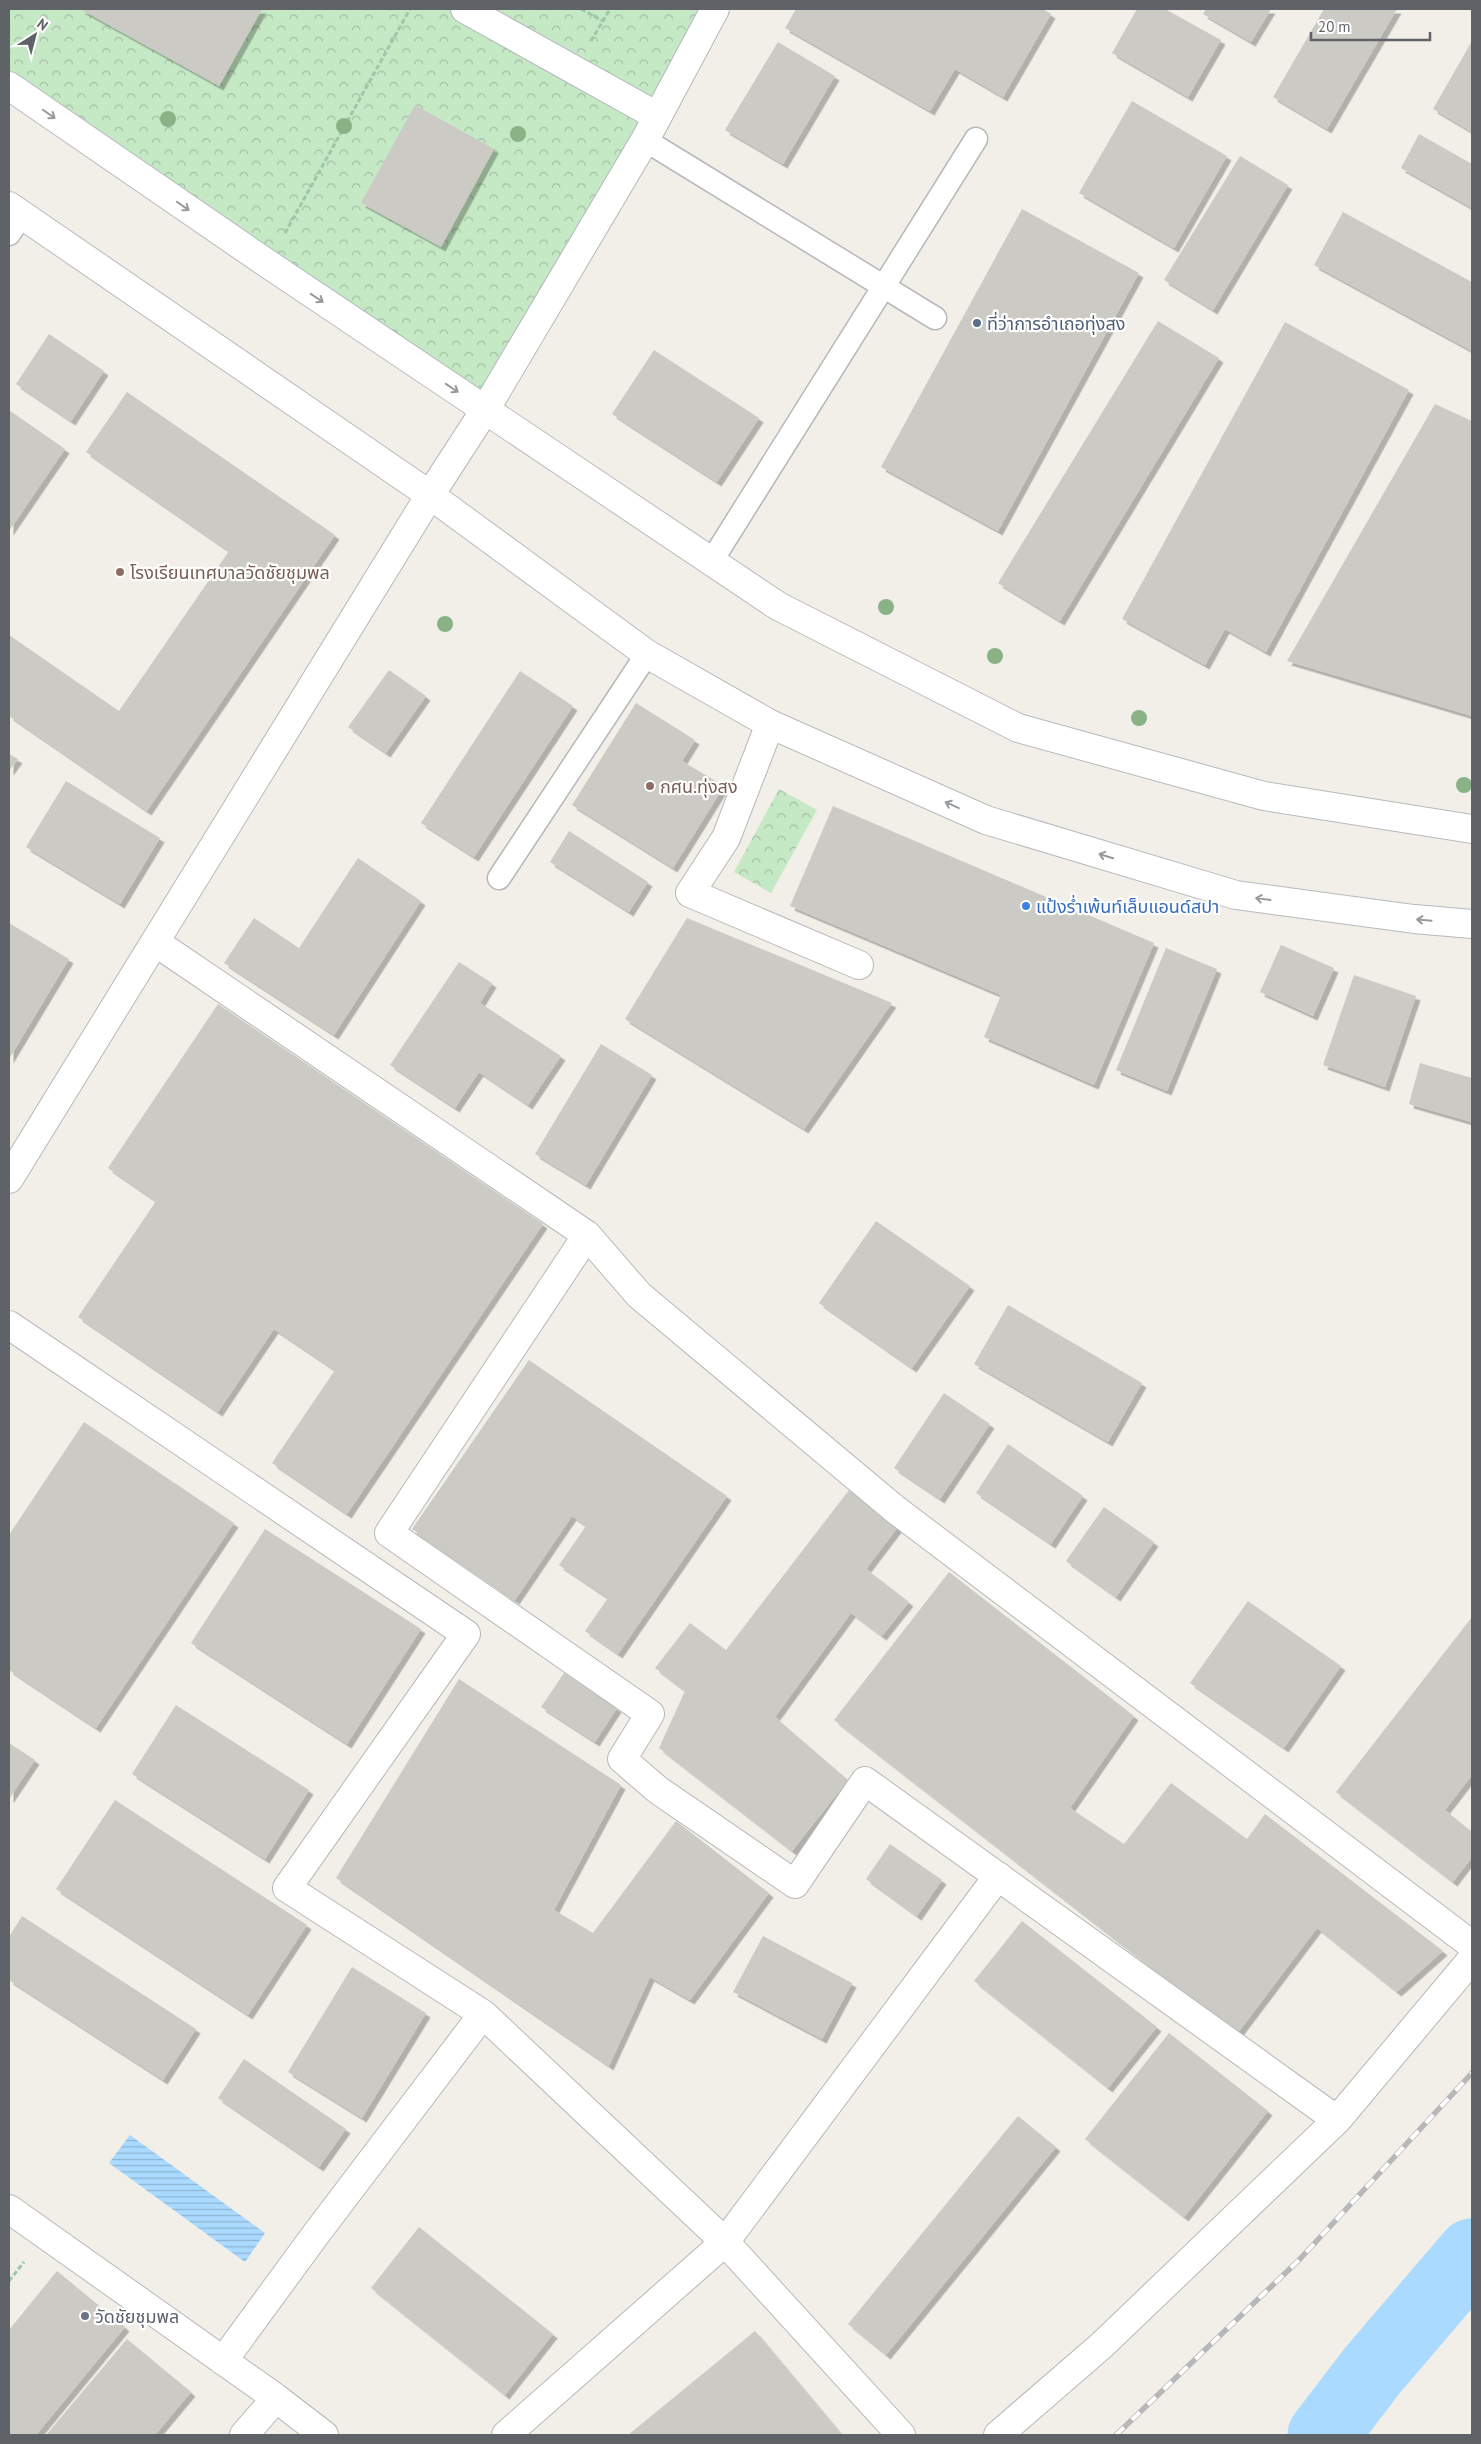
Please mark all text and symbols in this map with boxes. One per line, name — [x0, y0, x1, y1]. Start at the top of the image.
north arrow — [10, 10, 60, 60]
scale bar — [1311, 10, 1430, 42]
text: N — [34, 14, 52, 34]
text: 20 m — [1318, 17, 1351, 36]
one-way arrow — [42, 109, 56, 119]
one-way arrow — [176, 201, 190, 211]
one-way arrow — [310, 292, 324, 303]
place label: ที่ว่าการอำเถอทุ่งสง — [987, 311, 1125, 335]
marker: ที่ว่าการอำเถอทุ่งสง — [971, 317, 983, 329]
one-way arrow — [445, 383, 459, 393]
place label: โรงเรียนเทศบาลวัดชัยชุมพล — [130, 561, 330, 584]
marker: โรงเรียนเทศบาลวัดชัยชุมพล — [114, 566, 126, 578]
place label: กศน.ทุ่งสง — [660, 775, 738, 798]
marker: กศน.ทุ่งสง — [644, 780, 656, 792]
one-way arrow — [945, 800, 960, 810]
one-way arrow — [1098, 851, 1114, 861]
place label: แป้งร่ำเพ้นท์เล็บแอนด์สปา — [1036, 894, 1219, 918]
one-way arrow — [1255, 894, 1271, 904]
marker: แป้งร่ำเพ้นท์เล็บแอนด์สปา — [1020, 900, 1032, 912]
one-way arrow — [1416, 915, 1432, 925]
place label: วัดชัยชุมพล — [95, 2305, 179, 2328]
marker: วัดชัยชุมพล — [79, 2310, 91, 2322]

